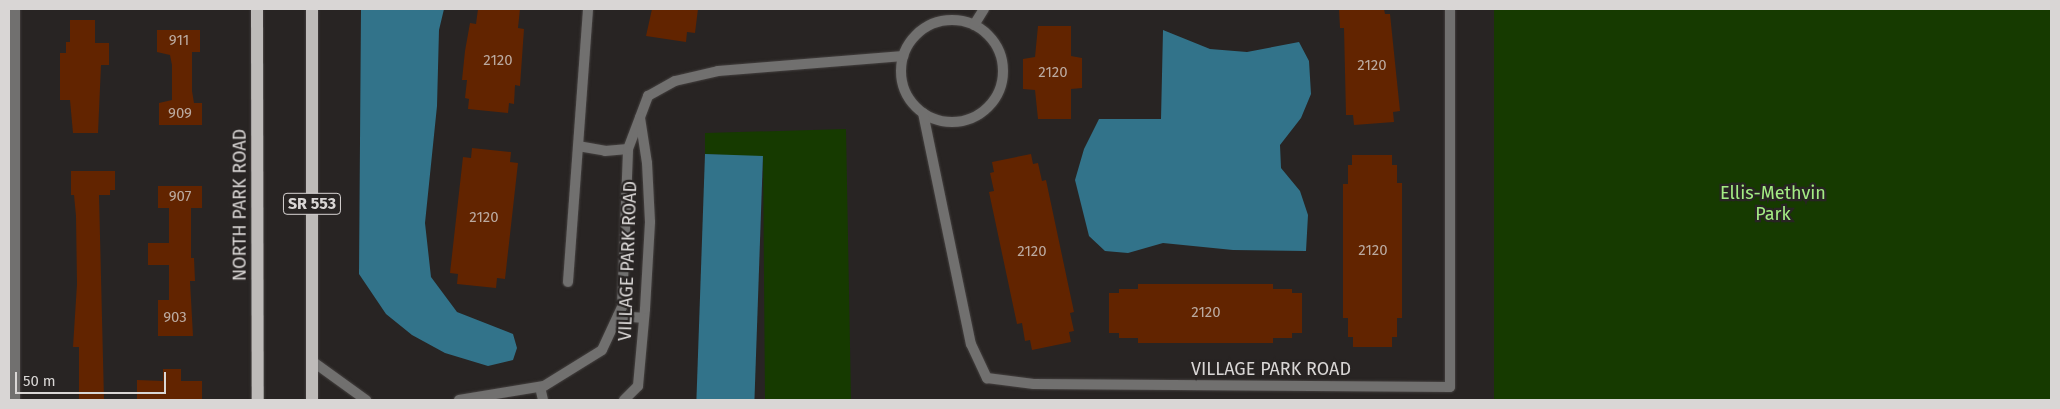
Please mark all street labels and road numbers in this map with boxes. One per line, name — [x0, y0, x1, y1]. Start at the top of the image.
street label: NORTH PARK ROAD — [229, 129, 251, 281]
street label: VILLAGE PARK ROAD — [614, 181, 642, 341]
road number: SR 553 — [282, 190, 342, 218]
street label: VILLAGE PARK ROAD — [1191, 358, 1351, 380]

